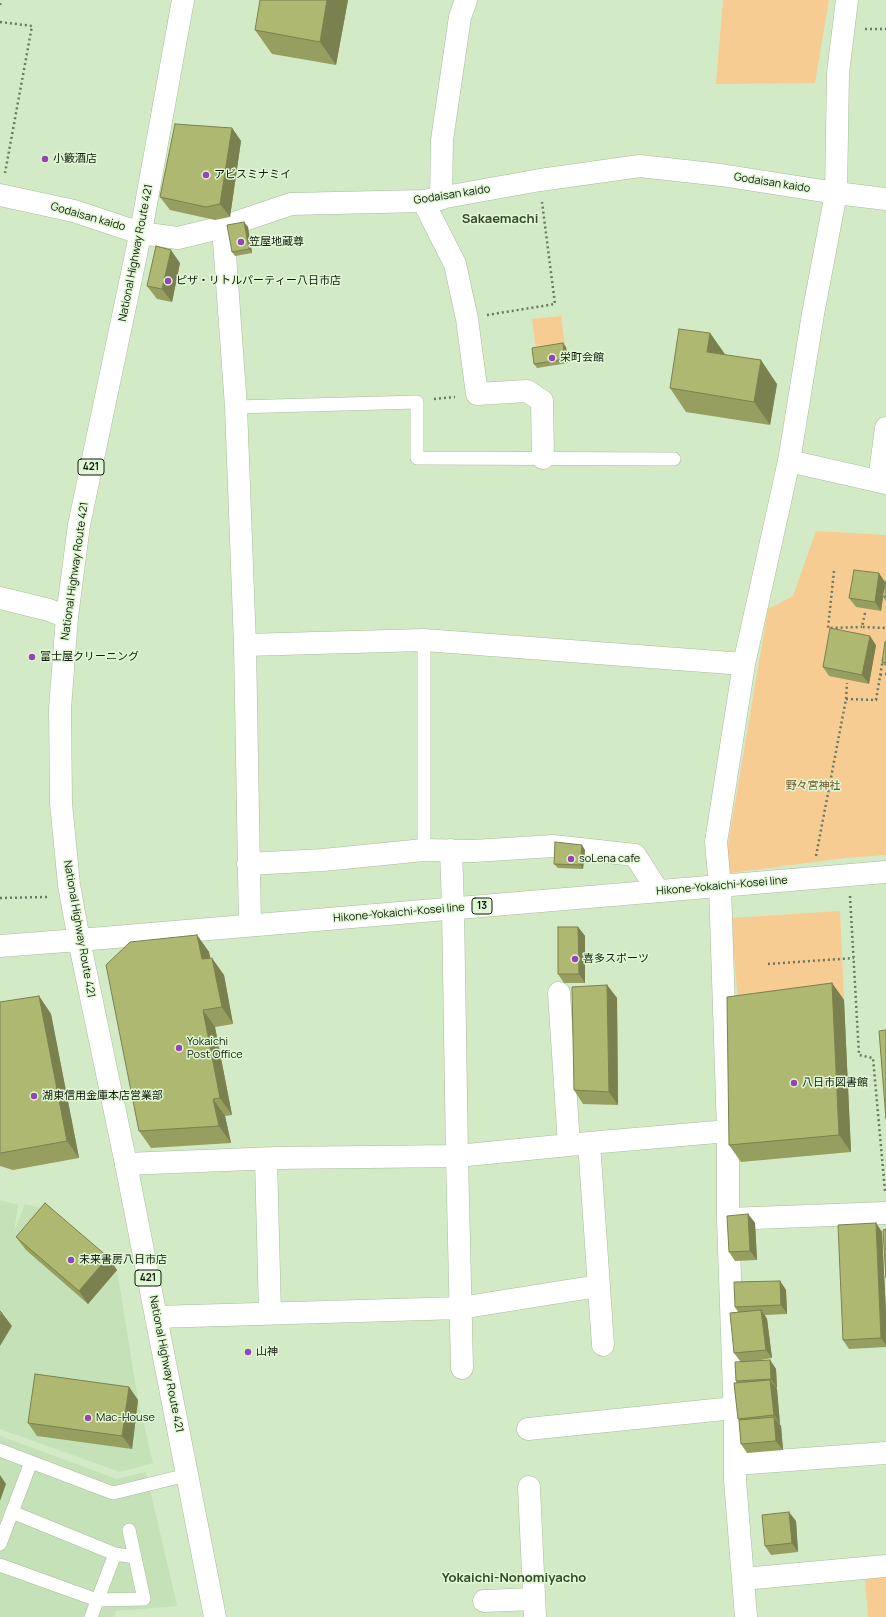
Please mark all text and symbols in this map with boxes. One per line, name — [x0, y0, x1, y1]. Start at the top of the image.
place label: 小籔酒店 — [53, 152, 97, 166]
marker: 小籔酒店 — [40, 154, 50, 164]
place label: アビスミナミイ — [214, 168, 291, 182]
marker: アビスミナミイ — [201, 170, 211, 180]
street label: Godaisan kaido — [733, 170, 811, 196]
street label: Godaisan kaido — [413, 182, 491, 208]
street label: National Highway Route 421 — [116, 183, 156, 323]
street label: Godaisan kaido — [49, 200, 127, 234]
district label: Sakaemachi — [462, 211, 538, 227]
place label: 笠屋地蔵尊 — [249, 235, 304, 249]
marker: 笠屋地蔵尊 — [236, 237, 246, 247]
place label: ピザ・リトルパーティー八日市店 — [176, 274, 341, 288]
marker: ピザ・リトルパーティー八日市店 — [163, 276, 173, 286]
place label: 栄町会館 — [560, 351, 604, 365]
marker: 栄町会館 — [547, 353, 557, 363]
road number: 421 — [78, 459, 104, 475]
street label: National Highway Route 421 — [59, 501, 91, 641]
place label: 富士屋クリーニング — [40, 650, 139, 664]
marker: 富士屋クリーニング — [27, 652, 37, 662]
park label: 野々宮神社 — [786, 779, 840, 793]
place label: soLena cafe — [579, 852, 640, 866]
marker: soLena cafe — [566, 854, 576, 864]
street label: National Highway Route 421 — [60, 859, 98, 999]
street label: Hikone-Yokaichi-Kosei line — [656, 874, 788, 898]
road number: 13 — [472, 898, 492, 914]
street label: Hikone-Yokaichi-Kosei line — [333, 901, 465, 925]
place label: 喜多スポーツ — [583, 952, 649, 966]
marker: 喜多スポーツ — [570, 954, 580, 964]
place label: Yokaichi Post Office — [187, 1035, 243, 1061]
marker: Yokaichi Post Office — [174, 1043, 184, 1053]
place label: 八日市図書館 — [802, 1076, 868, 1090]
marker: 八日市図書館 — [789, 1078, 799, 1088]
place label: 湖東信用金庫本店営業部 — [42, 1089, 163, 1103]
marker: 湖東信用金庫本店営業部 — [29, 1091, 39, 1101]
place label: 未来書房八日市店 — [79, 1253, 167, 1267]
marker: 未来書房八日市店 — [66, 1255, 76, 1265]
road number: 421 — [135, 1270, 161, 1286]
street label: National Highway Route 421 — [146, 1294, 186, 1434]
place label: 山神 — [256, 1345, 278, 1359]
marker: 山神 — [243, 1347, 253, 1357]
place label: Mac-House — [96, 1411, 155, 1425]
marker: Mac-House — [83, 1413, 93, 1423]
district label: Yokaichi-Nonomiyacho — [442, 1570, 586, 1586]

